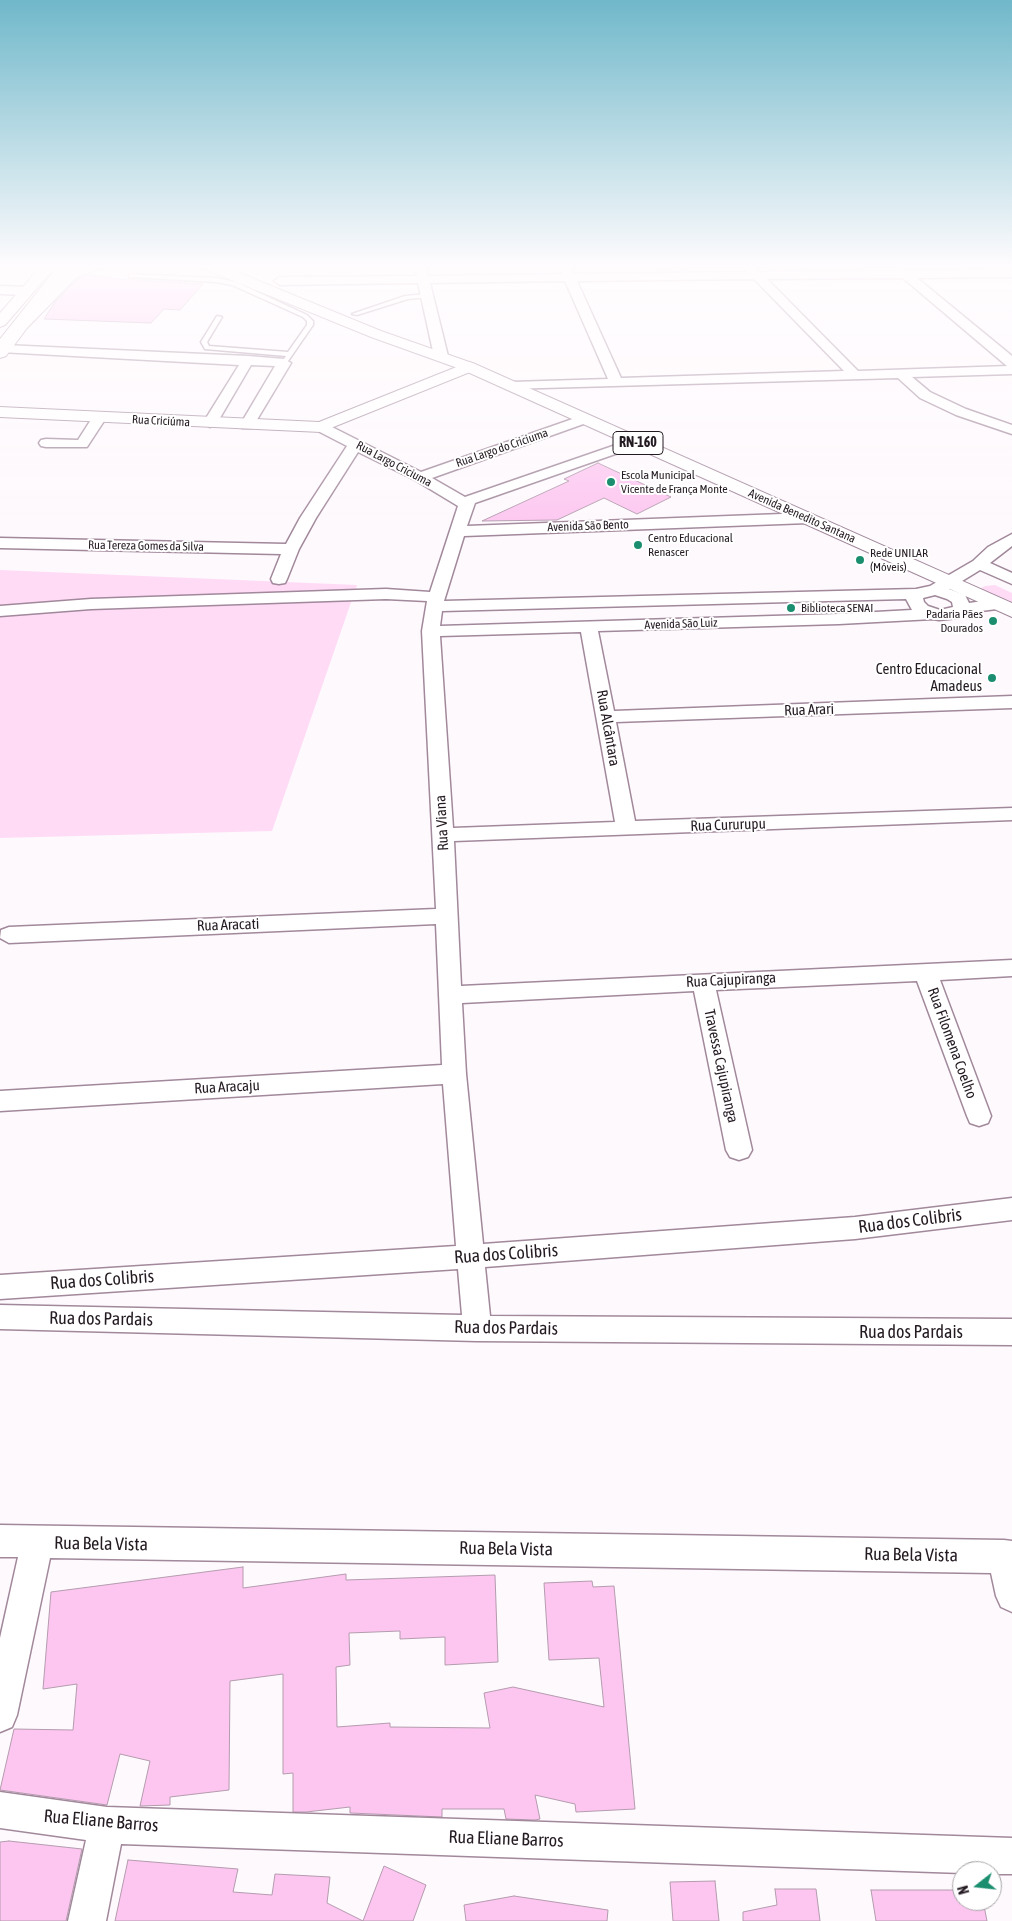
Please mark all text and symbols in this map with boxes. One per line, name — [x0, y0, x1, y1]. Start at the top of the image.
street label: Rua Criciúma — [132, 412, 190, 430]
street label: Rua Largo do Criciuma — [454, 425, 550, 471]
road number: RN-160 — [613, 432, 663, 454]
street label: Rua Largo Criciuma — [354, 438, 434, 490]
place label: Escola Municipal Vicente de França Monte — [621, 468, 728, 496]
marker: Escola Municipal Vicente de França Monte — [605, 476, 617, 488]
street label: Avenida Benedito Santana — [746, 486, 858, 546]
street label: Avenida São Bento — [547, 517, 629, 535]
place label: Centro Educacional Renascer — [648, 531, 733, 559]
street label: Rua Tereza Gomes da Silva — [88, 538, 204, 554]
marker: Centro Educacional Renascer — [632, 539, 644, 551]
place label: Rede UNILAR (Móveis) — [870, 546, 928, 574]
marker: Rede UNILAR (Móveis) — [854, 554, 866, 566]
place label: Biblioteca SENAI — [801, 601, 873, 615]
marker: Biblioteca SENAI — [785, 602, 797, 614]
place label: Padaria Pães Dourados — [926, 607, 983, 635]
marker: Padaria Pães Dourados — [987, 615, 999, 627]
street label: Avenida São Luiz — [644, 616, 718, 632]
place label: Centro Educacional Amadeus — [876, 660, 982, 695]
marker: Centro Educacional Amadeus — [986, 672, 998, 684]
street label: Rua Alcântara — [592, 688, 624, 768]
street label: Rua Arari — [784, 700, 834, 720]
street label: Rua Viana — [432, 795, 452, 851]
street label: Rua Cururupu — [690, 815, 766, 835]
street label: Rua Aracati — [196, 915, 260, 935]
street label: Rua Cajupiranga — [685, 969, 777, 991]
street label: Rua Filomena Coelho — [924, 985, 980, 1101]
street label: Travessa Cajupiranga — [700, 1008, 742, 1124]
street label: Rua Aracaju — [194, 1076, 260, 1098]
street label: Rua dos Colibris — [857, 1204, 963, 1238]
street label: Rua dos Colibris — [453, 1240, 559, 1268]
street label: Rua dos Colibris — [49, 1266, 155, 1294]
street label: Rua dos Pardais — [49, 1307, 153, 1331]
street label: Rua dos Pardais — [454, 1316, 558, 1340]
street label: Rua dos Pardais — [859, 1321, 963, 1343]
street label: Rua Bela Vista — [54, 1532, 148, 1556]
street label: Rua Bela Vista — [459, 1537, 553, 1561]
street label: Rua Bela Vista — [864, 1543, 958, 1567]
street label: Rua Eliane Barros — [43, 1805, 159, 1837]
street label: Rua Eliane Barros — [448, 1826, 564, 1852]
north arrow — [952, 1861, 1002, 1911]
text: N — [955, 1884, 972, 1896]

